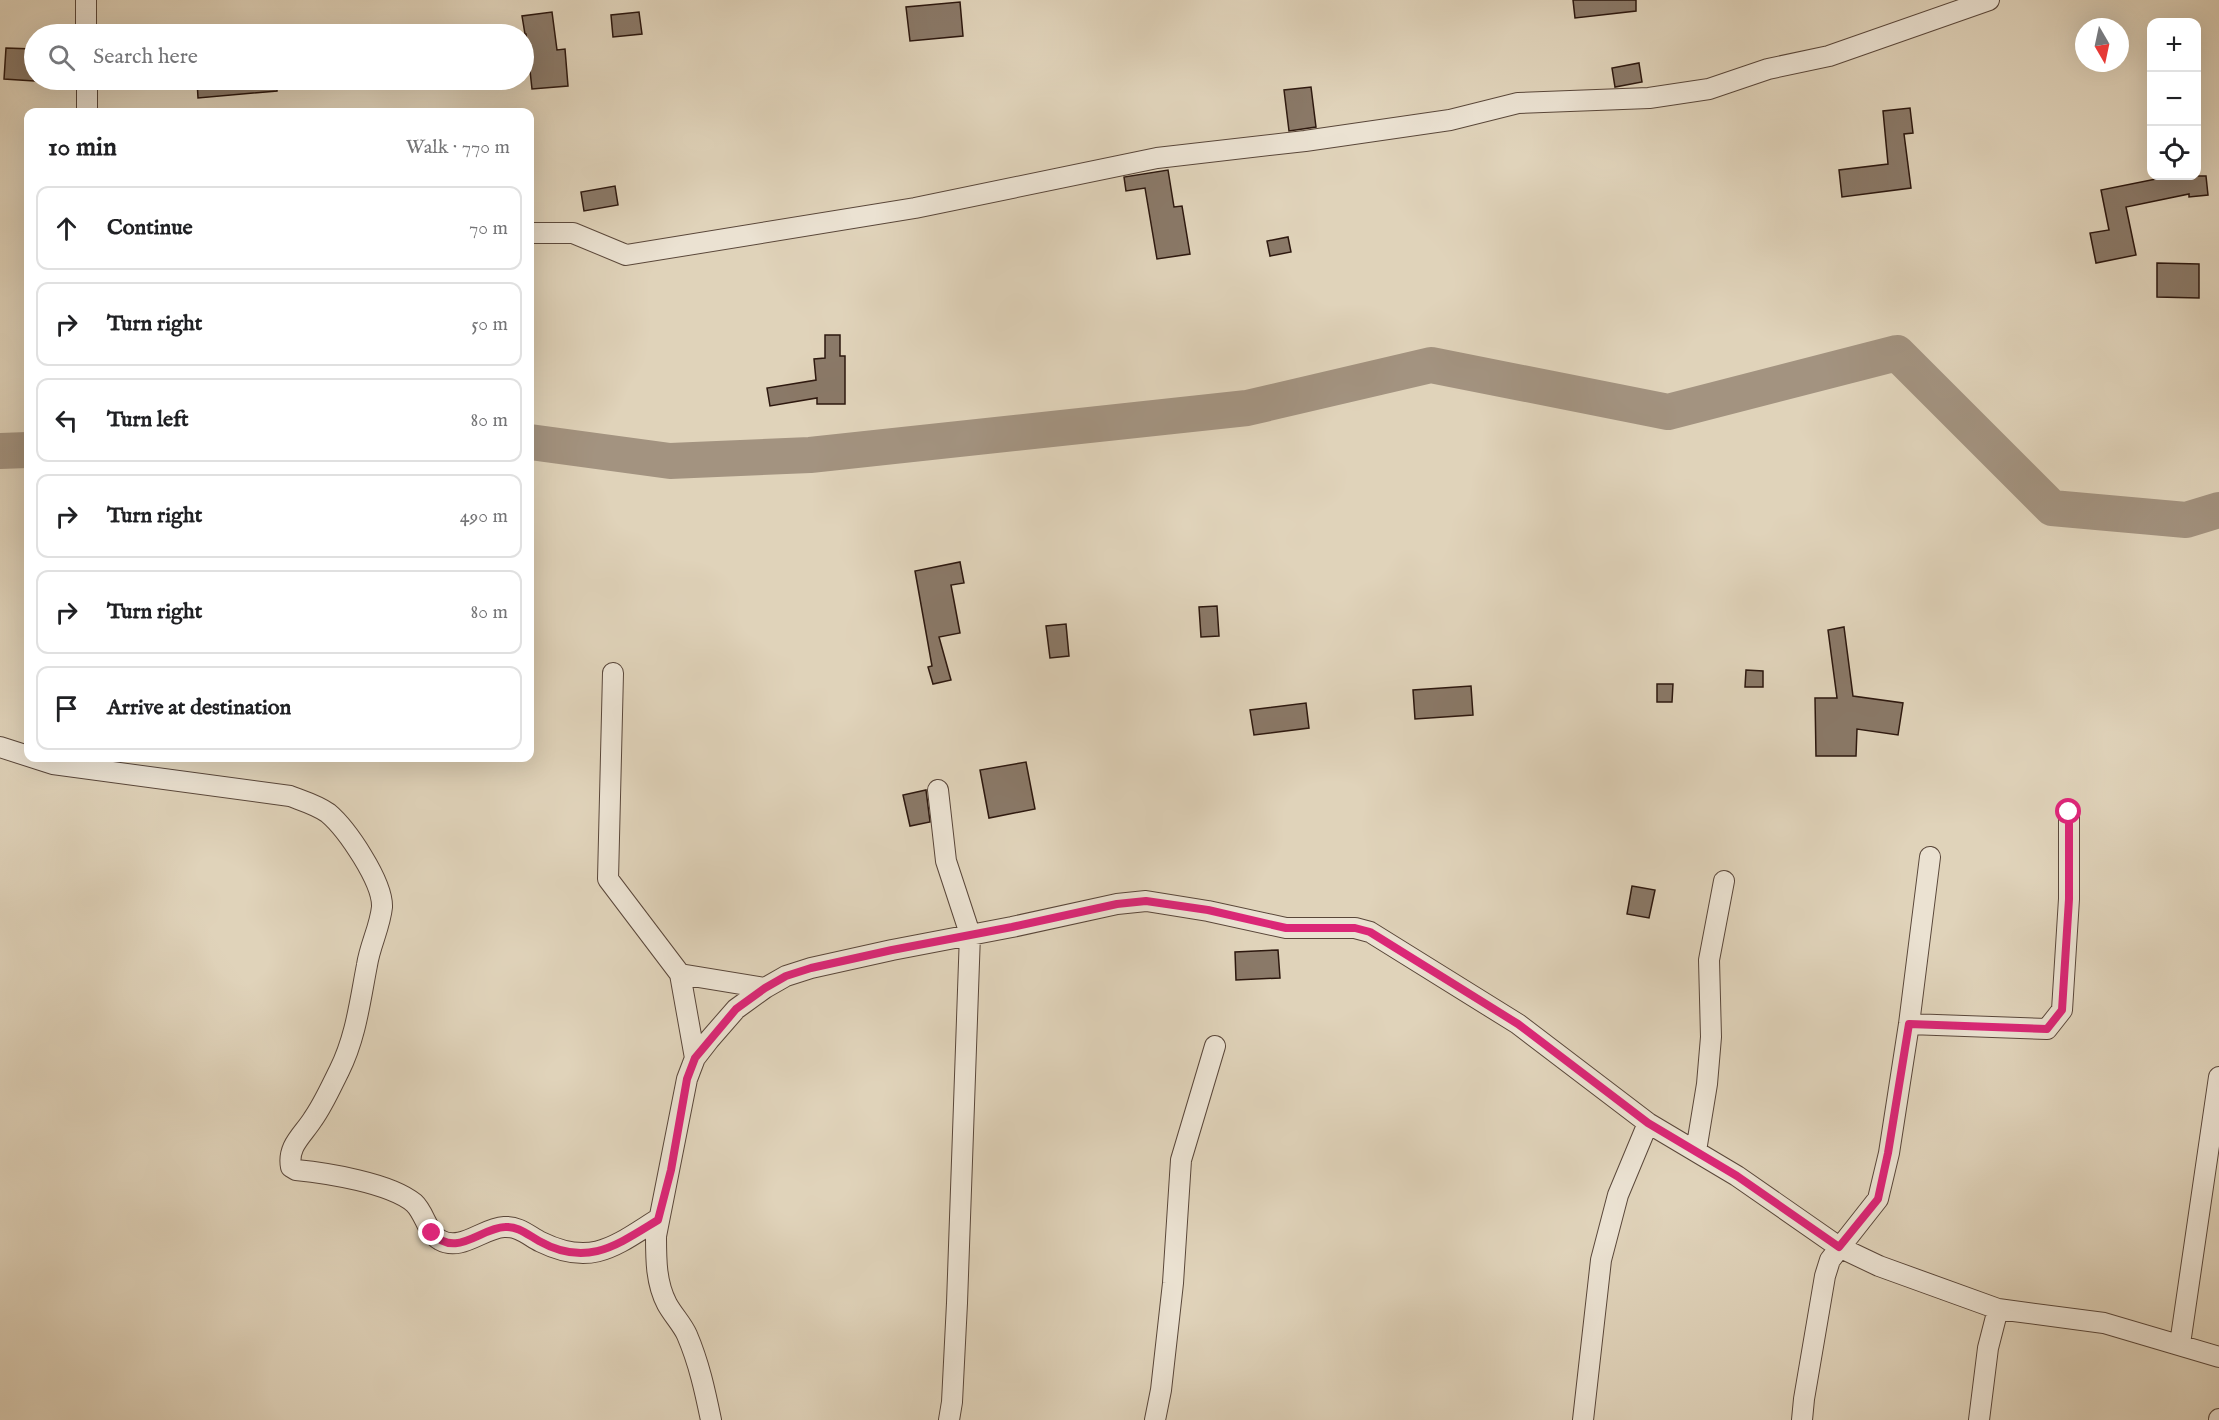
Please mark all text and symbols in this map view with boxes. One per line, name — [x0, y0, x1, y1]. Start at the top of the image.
north arrow — [2075, 18, 2129, 72]
map controls — [2147, 18, 2201, 180]
button: + — [2147, 18, 2201, 72]
search box — [24, 24, 534, 90]
icon: search — [45, 41, 78, 74]
text: Search here — [93, 43, 198, 71]
button: − — [2147, 72, 2201, 126]
button: locate — [2147, 126, 2201, 180]
text: 10 min — [48, 131, 117, 164]
text: Walk · 770 m — [406, 135, 510, 160]
icon: ahead — [50, 212, 83, 245]
text: Continue — [107, 214, 193, 242]
text: 70 m — [469, 216, 508, 241]
icon: right — [50, 308, 83, 341]
text: Turn right — [107, 310, 202, 338]
text: 50 m — [471, 312, 508, 337]
icon: left — [50, 404, 83, 437]
text: Turn left — [107, 406, 189, 434]
text: 80 m — [471, 408, 508, 433]
icon: right — [50, 500, 83, 533]
text: Turn right — [107, 502, 202, 530]
text: 490 m — [460, 504, 508, 529]
icon: right — [50, 596, 83, 629]
text: Turn right — [107, 598, 202, 626]
text: 80 m — [471, 600, 508, 625]
icon: arrive — [50, 692, 83, 725]
text: Arrive at destination — [107, 694, 291, 722]
route start — [2055, 798, 2081, 824]
route end — [418, 1219, 444, 1245]

